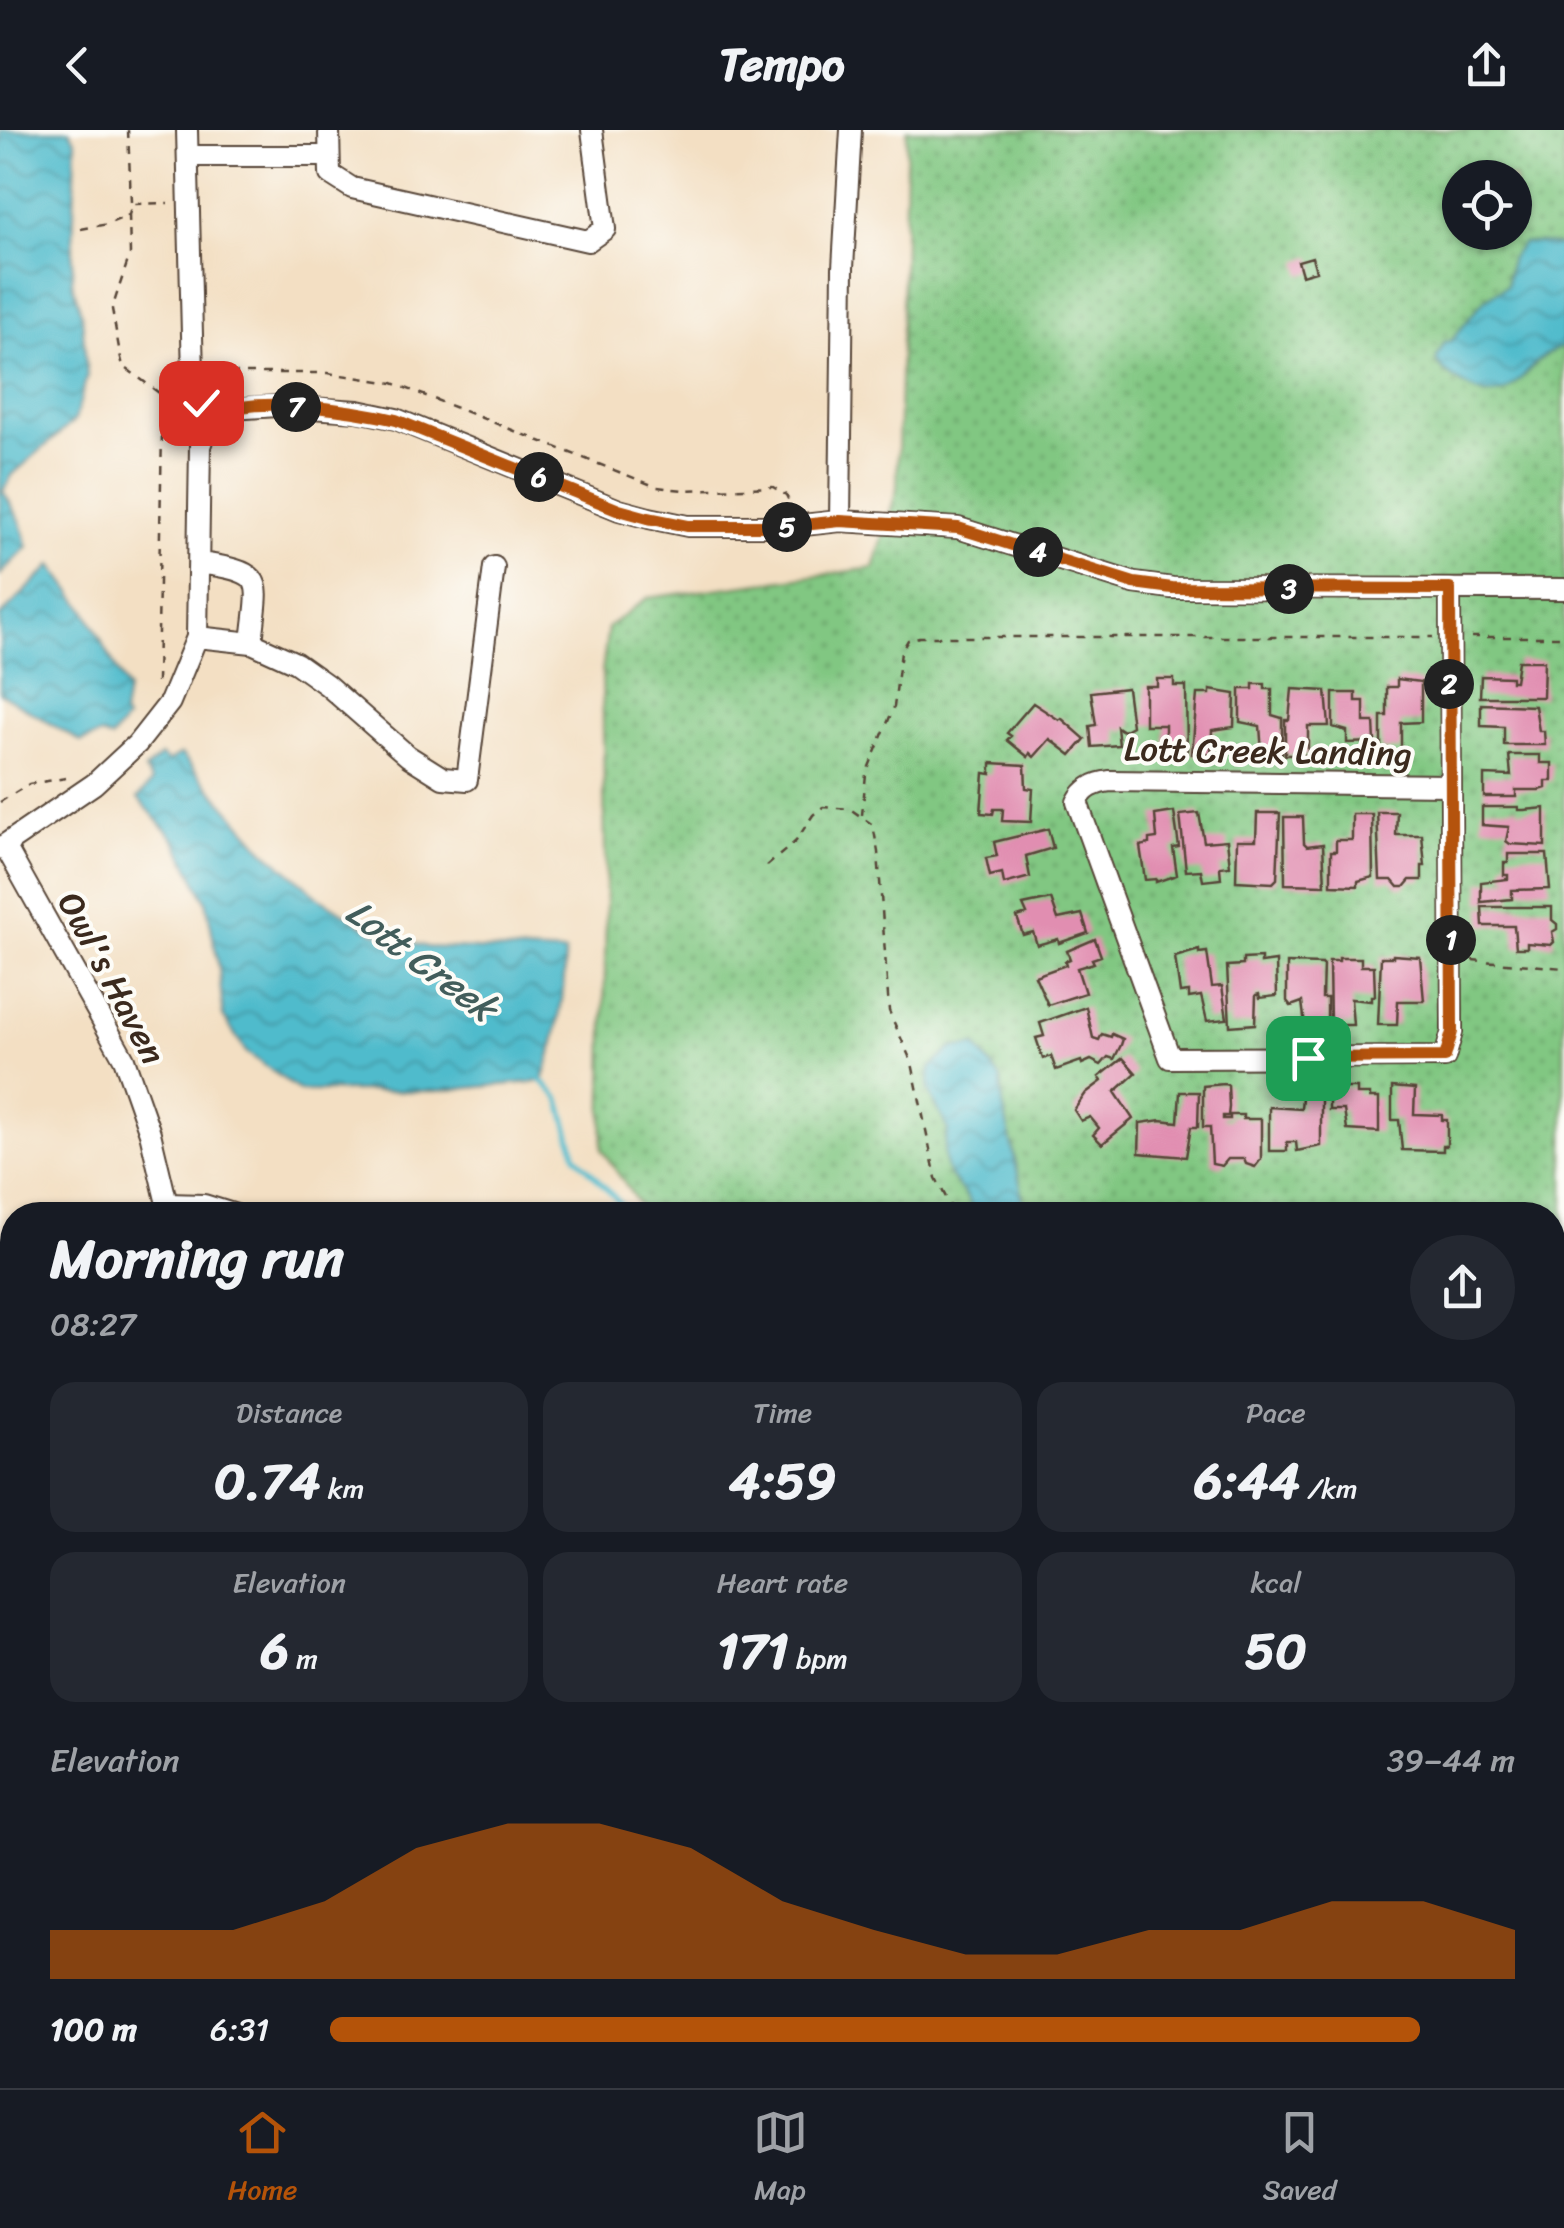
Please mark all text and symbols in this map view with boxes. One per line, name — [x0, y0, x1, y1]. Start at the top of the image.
text: Tempo — [719, 25, 845, 105]
icon: back — [50, 38, 105, 93]
icon: share — [1459, 38, 1514, 93]
map controls — [1442, 160, 1532, 250]
button: locate — [1442, 160, 1532, 250]
pin — [159, 361, 244, 446]
icon: check — [174, 376, 229, 431]
pin: 7 — [271, 382, 321, 432]
text: 7 — [288, 382, 304, 431]
pin: 6 — [514, 452, 564, 502]
text: 6 — [531, 452, 547, 501]
pin: 5 — [762, 502, 812, 552]
text: 5 — [778, 502, 796, 551]
pin: 4 — [1013, 527, 1063, 577]
text: 4 — [1029, 527, 1047, 576]
pin: 3 — [1264, 564, 1314, 614]
text: 3 — [1281, 564, 1297, 613]
pin: 2 — [1424, 659, 1474, 709]
text: 2 — [1441, 659, 1457, 708]
street label: Lott Creek Landing — [1123, 717, 1413, 785]
street label: Owl's Haven — [40, 880, 184, 1076]
water label: Lott Creek — [331, 880, 515, 1042]
pin: 1 — [1426, 915, 1476, 965]
text: 1 — [1445, 915, 1457, 964]
pin — [1266, 1016, 1351, 1101]
icon: arrive — [1281, 1031, 1336, 1086]
text: Morning run — [50, 1210, 344, 1307]
button: share — [1410, 1235, 1515, 1340]
text: 08:27 — [50, 1296, 136, 1353]
text: Distance — [236, 1388, 342, 1437]
text: Time — [753, 1388, 812, 1437]
text: Pace — [1246, 1388, 1306, 1437]
text: 0.74 — [214, 1437, 321, 1526]
text: 4:59 — [729, 1437, 836, 1526]
text: 6:44 — [1194, 1437, 1300, 1526]
text: km — [321, 1464, 364, 1513]
text: /km — [1300, 1464, 1358, 1513]
text: Elevation — [233, 1558, 346, 1607]
text: Heart rate — [717, 1558, 848, 1607]
text: kcal — [1250, 1558, 1301, 1607]
text: 6 — [261, 1607, 289, 1696]
text: 171 — [717, 1607, 789, 1696]
text: 50 — [1245, 1607, 1307, 1696]
text: m — [289, 1634, 318, 1683]
text: bpm — [789, 1634, 848, 1683]
text: Elevation — [50, 1732, 180, 1789]
text: 39–44 m — [1387, 1732, 1515, 1789]
text: 100 m — [50, 2001, 137, 2058]
text: 6:31 — [210, 2001, 269, 2058]
tab: Home — [228, 2105, 297, 2214]
tab: Map — [753, 2105, 808, 2214]
tab: Saved — [1263, 2105, 1336, 2214]

